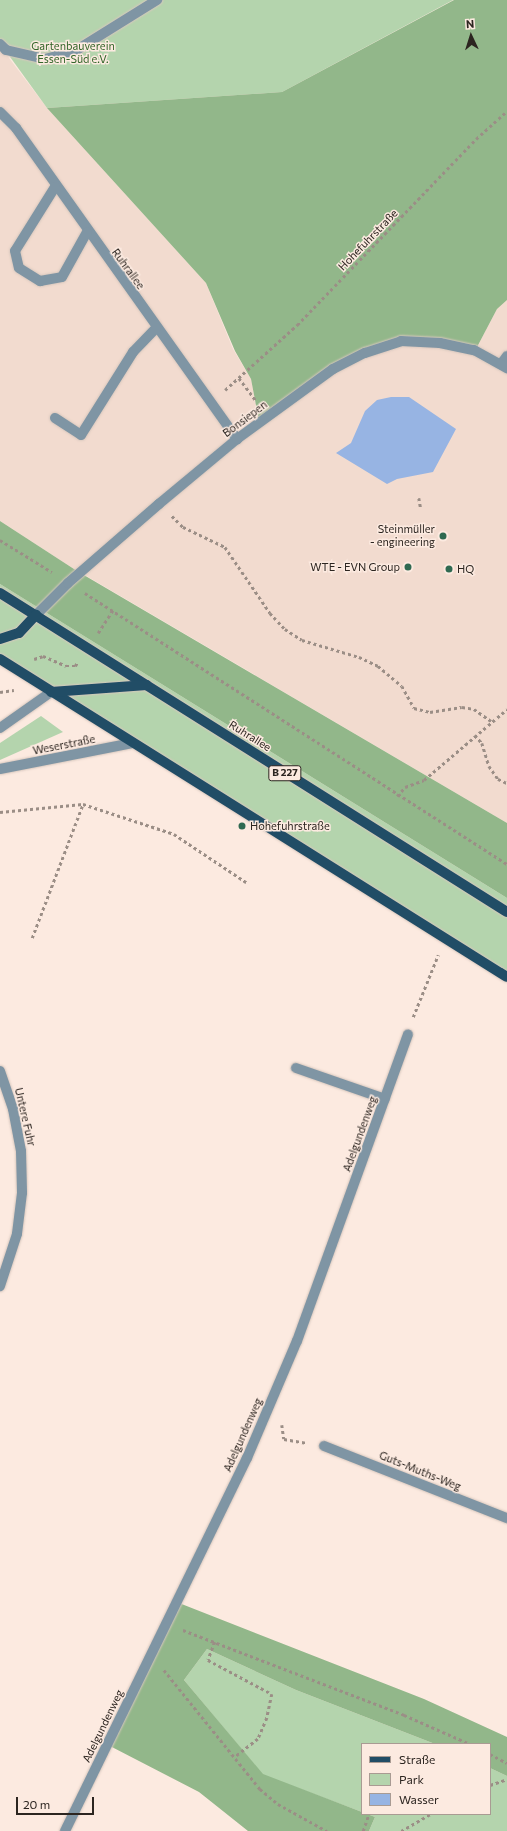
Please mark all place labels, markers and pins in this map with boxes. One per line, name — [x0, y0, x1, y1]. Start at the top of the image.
place label: Steinmüller - engineering — [370, 523, 435, 549]
marker: Steinmüller - engineering — [438, 531, 448, 541]
place label: WTE - EVN Group — [310, 560, 400, 574]
marker: WTE - EVN Group — [403, 562, 413, 572]
place label: HQ — [457, 562, 474, 576]
marker: HQ — [444, 564, 454, 574]
place label: Hohefuhrstraße — [250, 819, 330, 833]
marker: Hohefuhrstraße — [237, 821, 247, 831]

